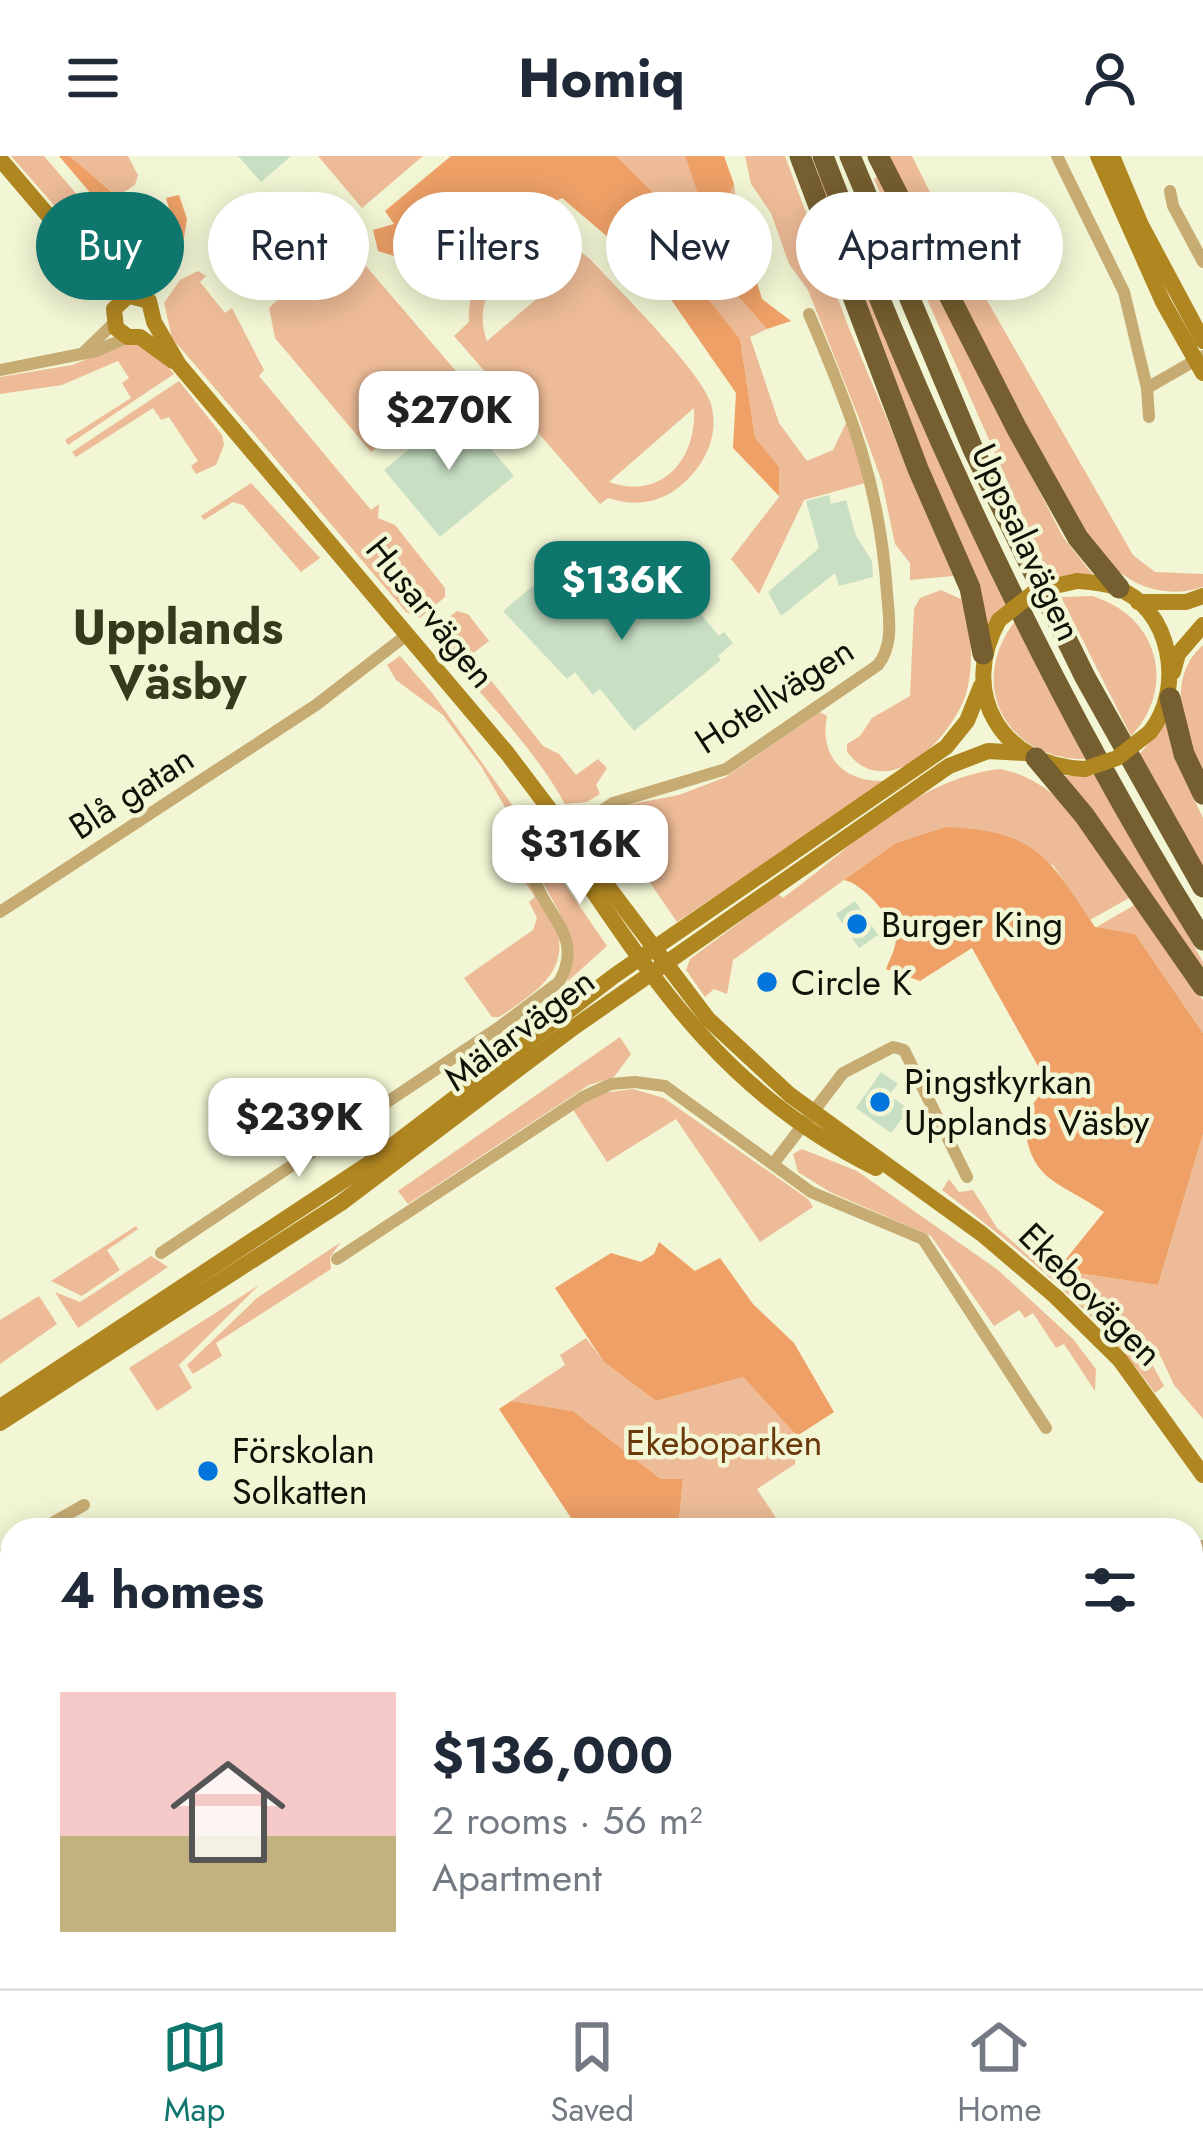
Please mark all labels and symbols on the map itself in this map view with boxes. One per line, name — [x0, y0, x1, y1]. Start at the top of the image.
pin: $270K — [365, 371, 533, 473]
street label: Uppsalavägen — [959, 435, 1095, 649]
street label: Husarvägen — [354, 525, 508, 699]
pin: $136K — [538, 541, 706, 643]
district label: Upplands Väsby — [73, 593, 283, 717]
street label: Hotellvägen — [684, 624, 864, 766]
street label: Blå gatan — [58, 732, 204, 852]
pin: $316K — [496, 805, 664, 907]
place label: Burger King — [881, 898, 1063, 950]
marker: Burger King — [844, 911, 870, 937]
street label: Mälarvägen — [433, 955, 605, 1103]
place label: Circle K — [791, 956, 913, 1008]
marker: Circle K — [754, 969, 780, 995]
place label: Pingstkyrkan Upplands Väsby — [904, 1055, 1150, 1148]
pin: $239K — [215, 1078, 383, 1180]
marker: Pingstkyrkan Upplands Väsby — [867, 1089, 893, 1115]
street label: Ekebovägen — [1007, 1210, 1175, 1378]
park label: Ekeboparken — [626, 1416, 822, 1468]
place label: Förskolan Solkatten — [232, 1424, 375, 1517]
marker: Förskolan Solkatten — [195, 1458, 221, 1484]

